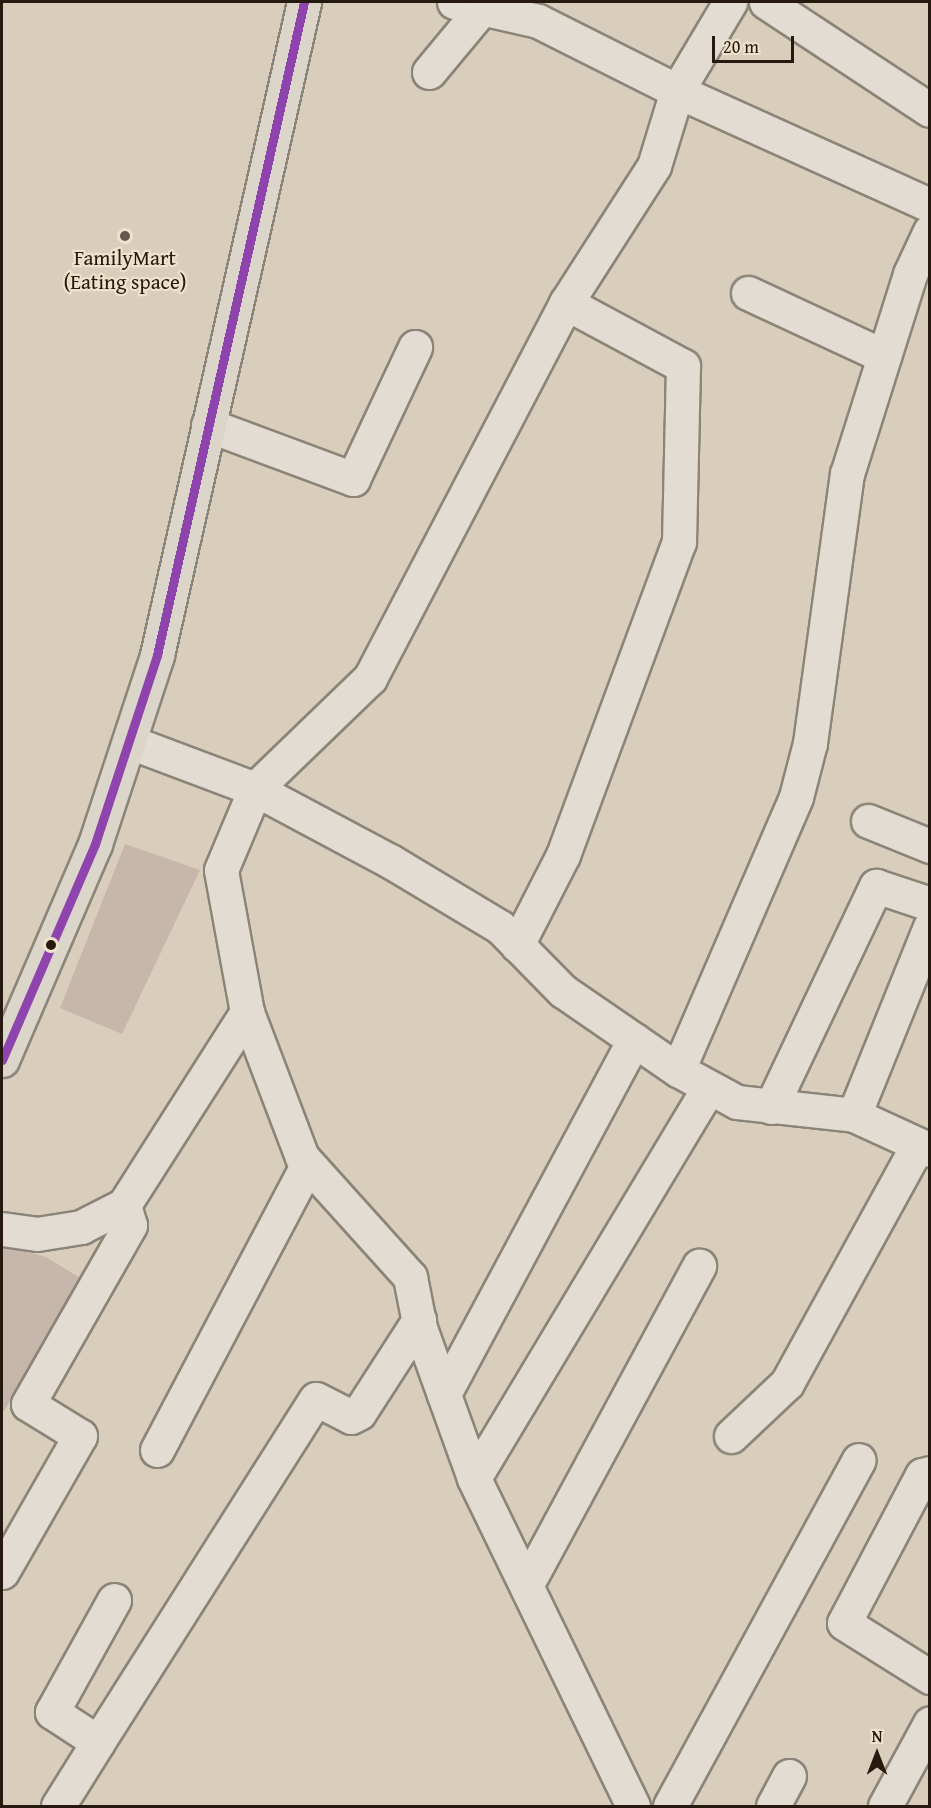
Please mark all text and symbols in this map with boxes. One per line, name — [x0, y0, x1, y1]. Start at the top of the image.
scale bar — [715, 24, 798, 62]
text: 20 m — [723, 33, 759, 60]
marker: FamilyMart (Eating space) — [118, 229, 132, 243]
place label: FamilyMart (Eating space) — [64, 245, 186, 295]
unlabelled marker — [45, 939, 57, 951]
north arrow — [847, 1724, 907, 1784]
text: N — [872, 1724, 882, 1748]

